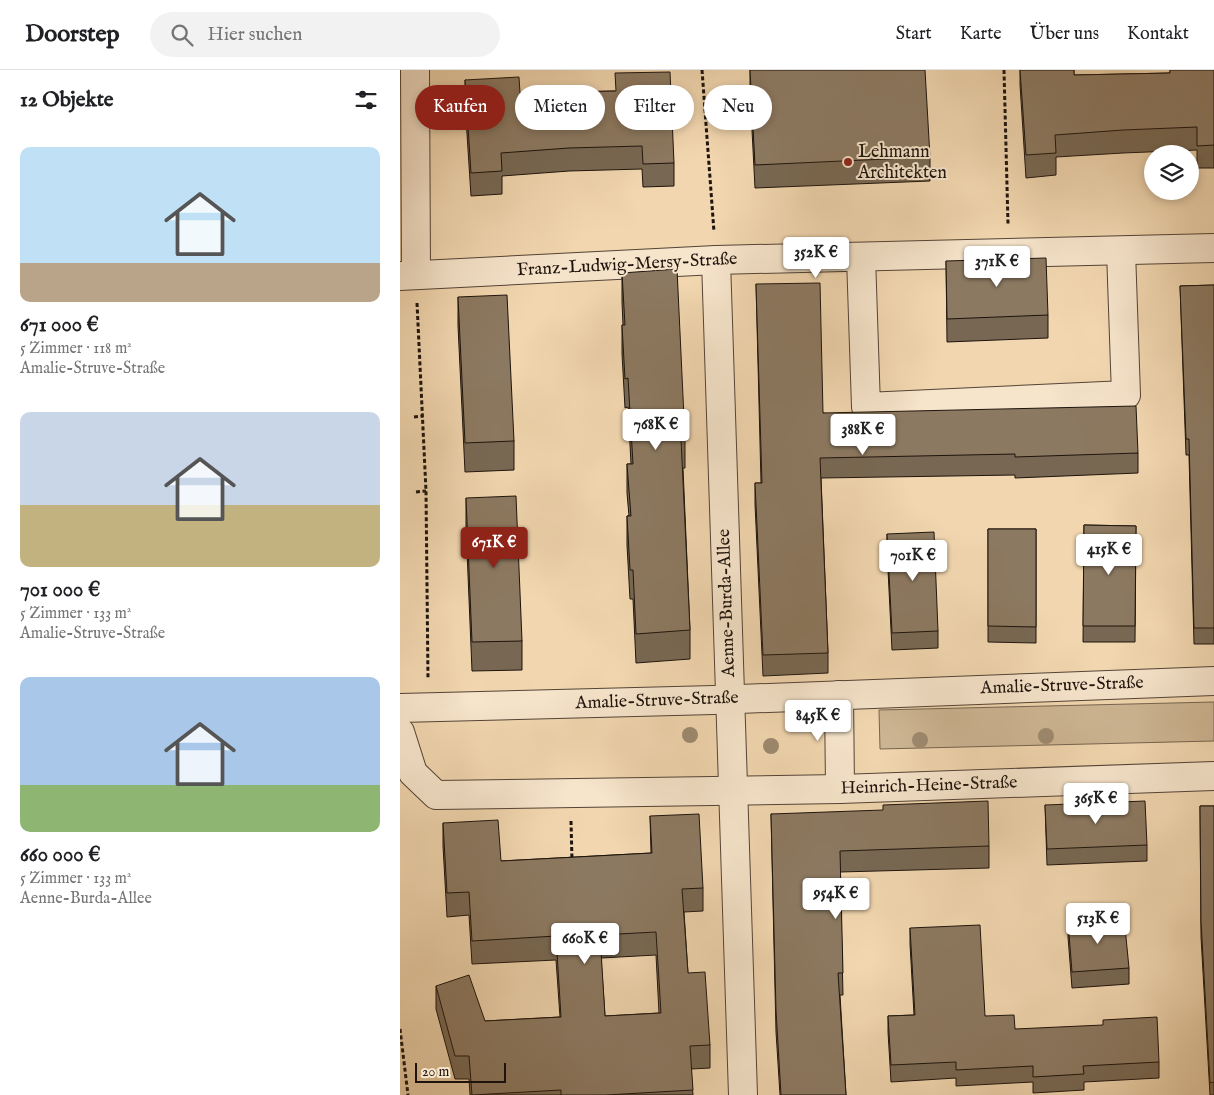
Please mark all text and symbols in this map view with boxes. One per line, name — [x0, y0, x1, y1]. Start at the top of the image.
search box — [150, 12, 500, 57]
text: Doorstep — [25, 19, 120, 50]
icon: search — [168, 21, 196, 49]
text: Hier suchen — [208, 23, 302, 47]
text: Start — [896, 23, 932, 46]
text: Karte — [960, 23, 1002, 46]
text: Über uns — [1030, 23, 1099, 46]
text: Kontakt — [1127, 23, 1189, 46]
chip: Kaufen — [415, 85, 505, 130]
chip: Mieten — [515, 85, 605, 130]
chip: Filter — [615, 85, 694, 130]
chip: Neu — [704, 85, 772, 130]
icon: filters — [352, 86, 380, 114]
text: 12 Objekte — [20, 87, 114, 114]
place label: Lehmann Architekten — [857, 141, 947, 185]
map controls — [1144, 145, 1199, 200]
button: layers — [1144, 145, 1199, 200]
marker: Lehmann Architekten — [842, 156, 854, 168]
icon: home — [155, 179, 245, 269]
pin: 352K € — [775, 236, 857, 279]
text: 352K € — [794, 243, 838, 263]
pin: 371K € — [956, 246, 1038, 288]
street label: Franz-Ludwig-Mersy-Straße — [516, 248, 738, 282]
text: 371K € — [975, 252, 1019, 272]
text: 671 000 € — [20, 312, 99, 339]
text: 5 Zimmer · 118 m² — [20, 339, 132, 359]
text: Amalie-Struve-Straße — [20, 359, 165, 379]
pin: 768K € — [615, 408, 697, 451]
pin: 388K € — [822, 414, 904, 456]
text: 768K € — [634, 415, 678, 435]
text: 388K € — [842, 420, 884, 440]
icon: home — [155, 444, 245, 534]
pin: 671K € — [453, 526, 535, 569]
street label: Aenne-Burda-Allee — [713, 529, 741, 678]
text: 671K € — [472, 533, 516, 553]
pin: 415K € — [1068, 534, 1150, 576]
pin: 701K € — [872, 540, 954, 582]
text: 415K € — [1087, 540, 1131, 560]
text: 701K € — [890, 546, 936, 566]
text: 701 000 € — [20, 577, 100, 604]
text: 5 Zimmer · 133 m² — [20, 604, 131, 624]
text: Amalie-Struve-Straße — [20, 624, 165, 644]
street label: Amalie-Struve-Straße — [979, 672, 1144, 700]
street label: Amalie-Struve-Straße — [574, 687, 739, 715]
pin: 845K € — [777, 700, 859, 742]
text: 845K € — [796, 706, 840, 726]
icon: home — [155, 709, 245, 799]
street label: Heinrich-Heine-Straße — [840, 771, 1018, 801]
pin: 365K € — [1055, 782, 1137, 825]
text: 365K € — [1075, 789, 1117, 809]
text: 660 000 € — [20, 842, 100, 869]
text: 5 Zimmer · 133 m² — [20, 869, 131, 889]
pin: 954K € — [795, 878, 877, 920]
text: 954K € — [814, 884, 859, 904]
text: Aenne-Burda-Allee — [20, 889, 152, 909]
pin: 513K € — [1057, 902, 1139, 945]
text: 513K € — [1077, 909, 1119, 929]
pin: 660K € — [544, 922, 626, 965]
text: 660K € — [562, 929, 608, 949]
scale bar — [415, 1060, 506, 1083]
text: 20 m — [422, 1063, 449, 1081]

